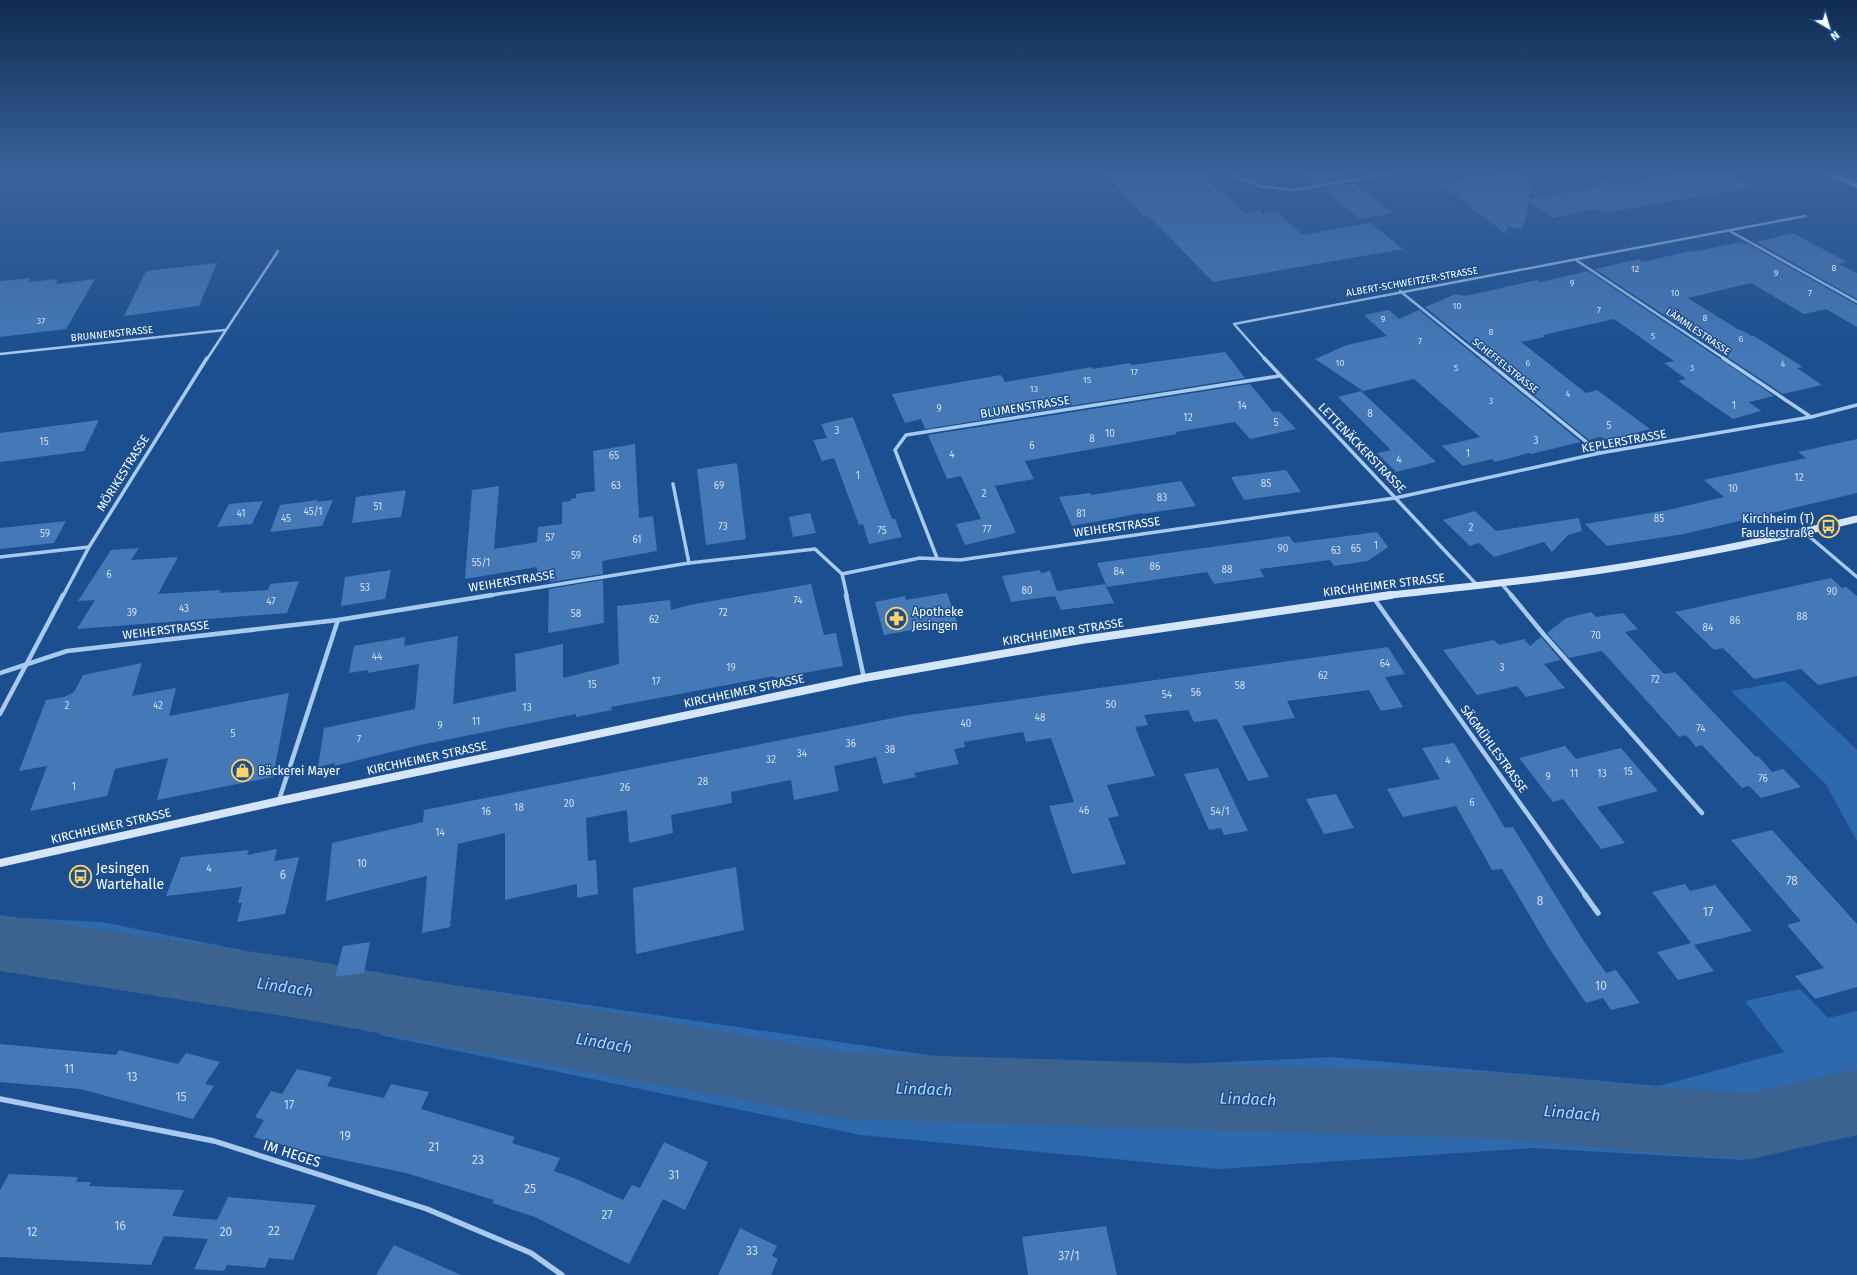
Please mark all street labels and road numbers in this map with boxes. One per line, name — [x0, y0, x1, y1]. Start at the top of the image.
street label: ALBERT-SCHWEITZER-STRASSE — [1345, 264, 1479, 300]
street label: LÄMMLESTRASSE — [1664, 304, 1733, 358]
street label: BRUNNENSTRASSE — [70, 324, 154, 344]
street label: SCHEFFELSTRASSE — [1470, 336, 1540, 396]
street label: BLUMENSTRASSE — [979, 393, 1071, 421]
street label: LETTENÄCKERSTRASSE — [1315, 399, 1409, 496]
street label: KEPLERSTRASSE — [1580, 427, 1668, 455]
street label: MÖRIKESTRASSE — [92, 431, 152, 514]
street label: WEIHERSTRASSE — [1073, 514, 1161, 540]
street label: WEIHERSTRASSE — [468, 567, 556, 595]
street label: KIRCHHEIMER STRASSE — [1322, 571, 1446, 599]
street label: KIRCHHEIMER STRASSE — [1001, 615, 1125, 649]
street label: WEIHERSTRASSE — [122, 618, 210, 642]
street label: KIRCHHEIMER STRASSE — [682, 671, 806, 711]
street label: SÄGMÜHLESTRASSE — [1458, 701, 1532, 795]
street label: KIRCHHEIMER STRASSE — [365, 738, 489, 778]
street label: KIRCHHEIMER STRASSE — [50, 805, 172, 847]
street label: IM HEGES — [261, 1137, 323, 1171]

